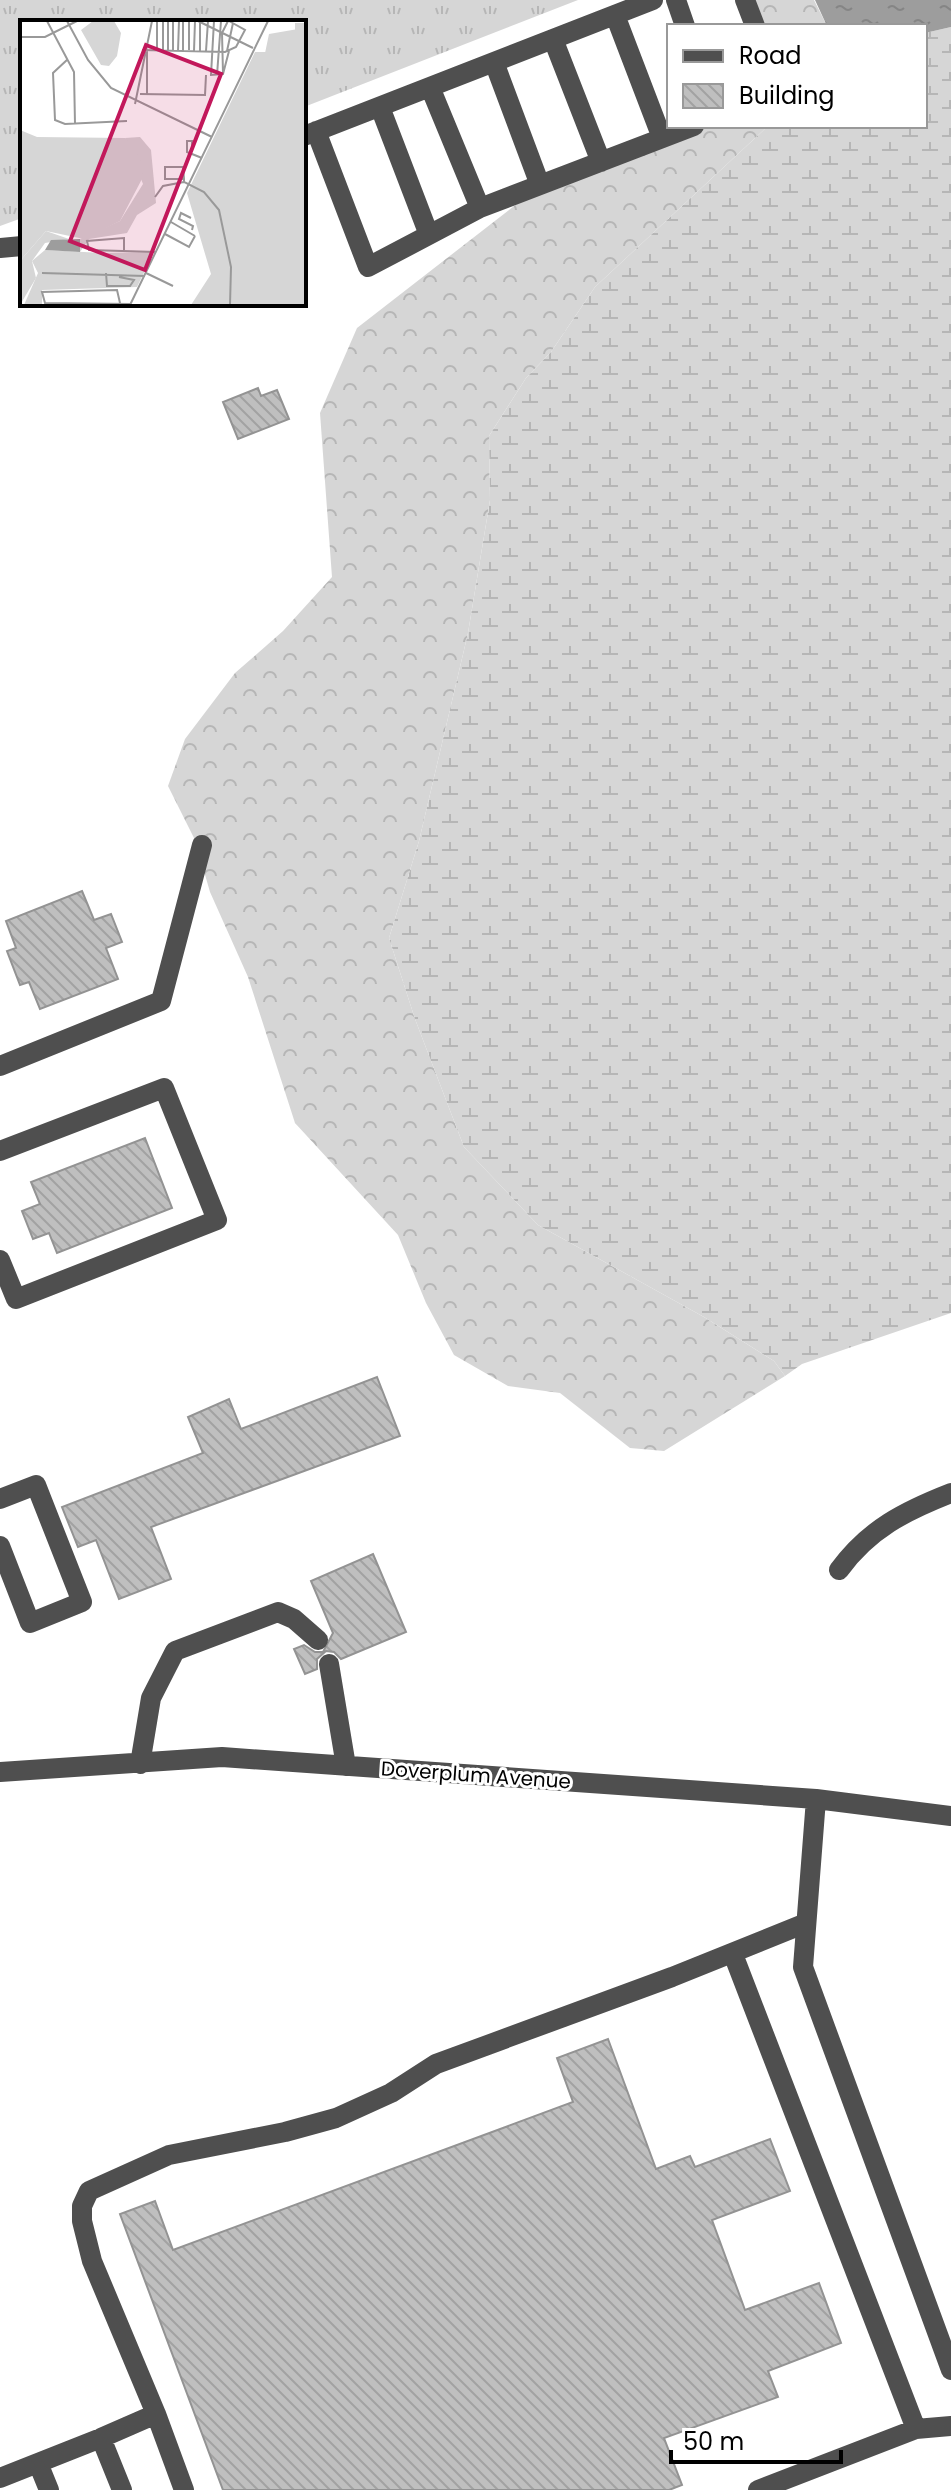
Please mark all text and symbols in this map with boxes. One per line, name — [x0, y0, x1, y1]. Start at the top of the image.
inset map — [20, 20, 306, 306]
legend — [667, 24, 927, 128]
text: Road — [739, 39, 801, 72]
text: Building — [739, 79, 835, 112]
street label: Doverplum Avenue — [380, 1754, 572, 1796]
scale bar — [671, 2414, 841, 2464]
text: 50 m — [683, 2425, 744, 2458]

